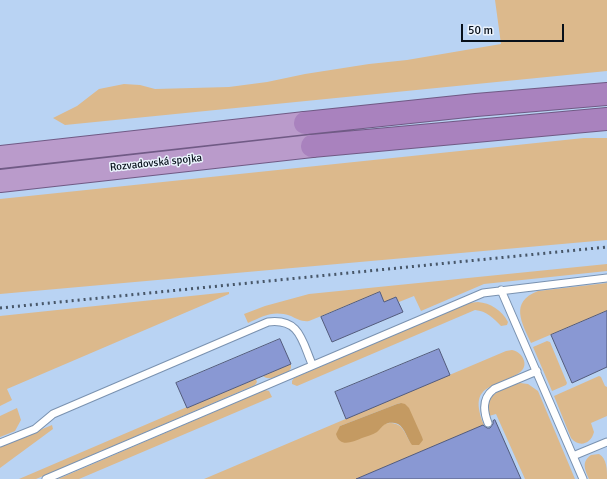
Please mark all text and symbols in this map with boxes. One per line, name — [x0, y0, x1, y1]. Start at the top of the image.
scale bar — [463, 16, 566, 42]
text: 50 m — [468, 23, 493, 38]
street label: Rozvadovská spojka — [109, 152, 203, 174]

